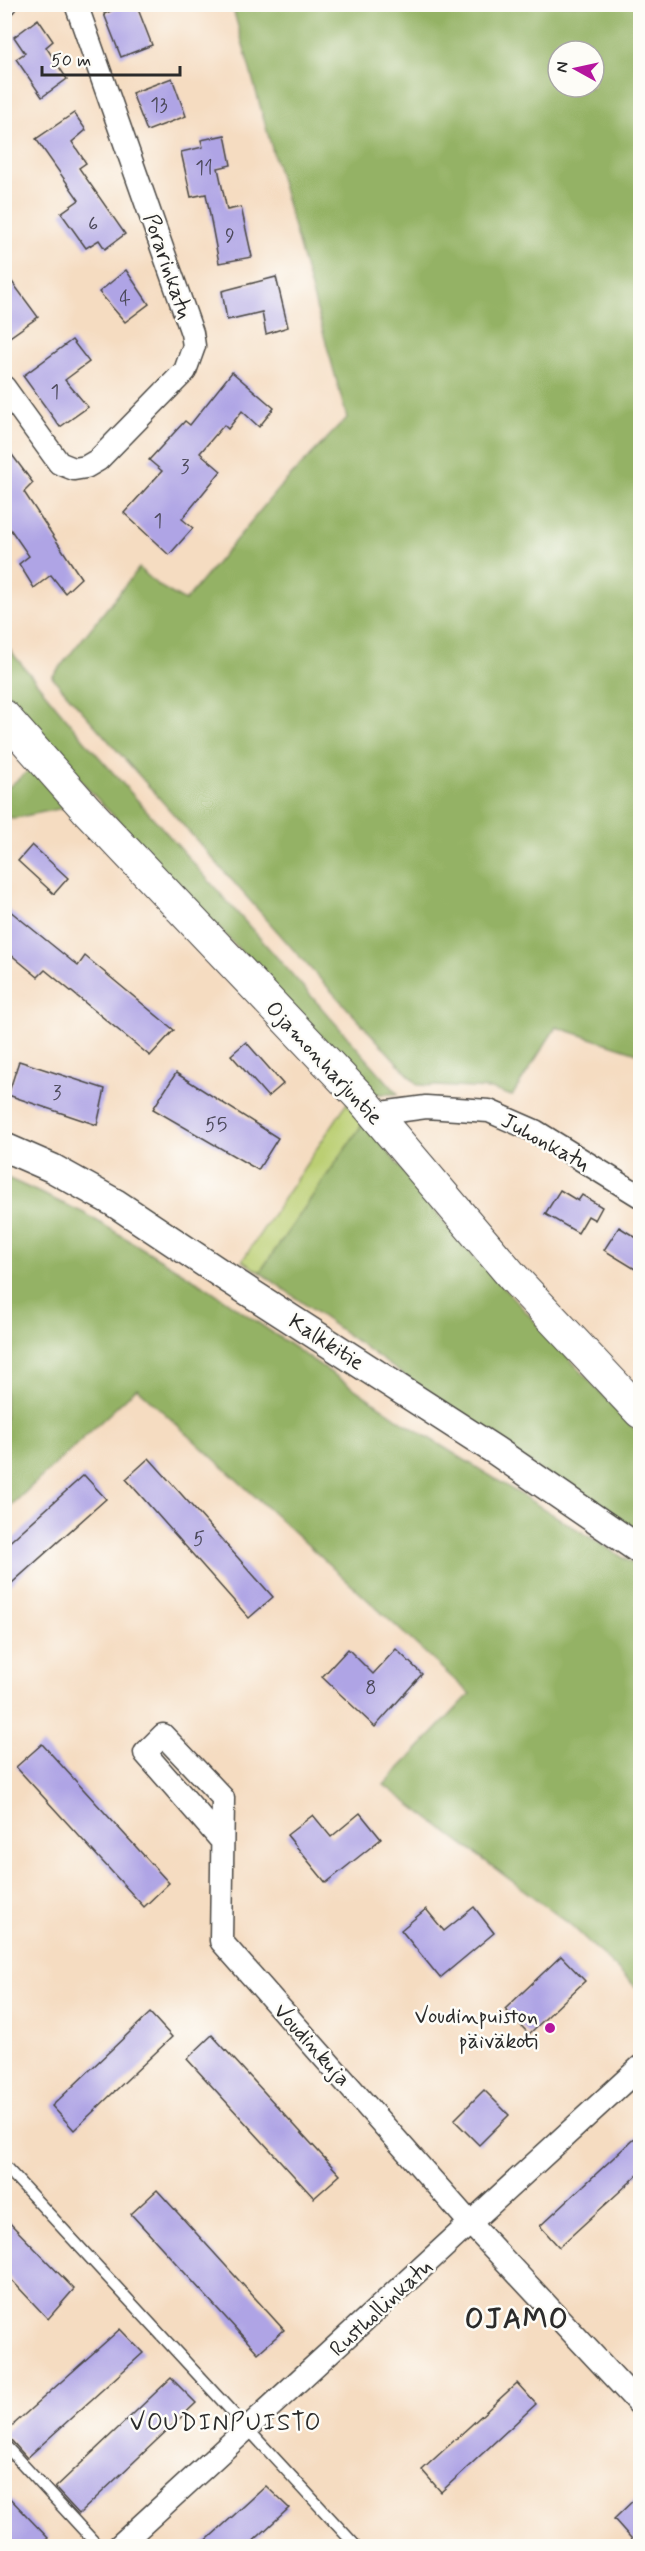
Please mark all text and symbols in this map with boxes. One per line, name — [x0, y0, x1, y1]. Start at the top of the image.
scale bar — [42, 39, 180, 77]
north arrow — [546, 39, 606, 99]
text: 50 m — [51, 49, 91, 73]
text: N — [551, 60, 574, 74]
house number: 13 — [150, 92, 168, 119]
house number: 11 — [195, 155, 213, 182]
street label: Porarinkatu — [136, 210, 198, 323]
house number: 6 — [88, 211, 98, 238]
house number: 9 — [225, 223, 235, 250]
house number: 4 — [119, 286, 131, 313]
house number: 1 — [51, 379, 59, 406]
house number: 3 — [180, 454, 190, 481]
house number: 1 — [154, 508, 162, 535]
street label: Ojamonharjuntie — [259, 995, 388, 1131]
house number: 3 — [52, 1080, 62, 1107]
street label: Juhonkatu — [496, 1107, 594, 1179]
house number: 55 — [205, 1112, 227, 1139]
street label: Kalkkitie — [283, 1308, 369, 1377]
house number: 5 — [193, 1526, 205, 1553]
house number: 8 — [365, 1675, 377, 1702]
street label: Voudinkuja — [266, 1998, 356, 2094]
place label: Voudinpuiston päiväkoti — [415, 2003, 538, 2056]
marker: Voudinpuiston päiväkoti — [543, 2021, 557, 2035]
street label: Rusthollinkatu — [324, 2254, 439, 2363]
district label: OJAMO — [465, 2302, 569, 2339]
district label: VOUDINPUISTO — [130, 2408, 322, 2439]

